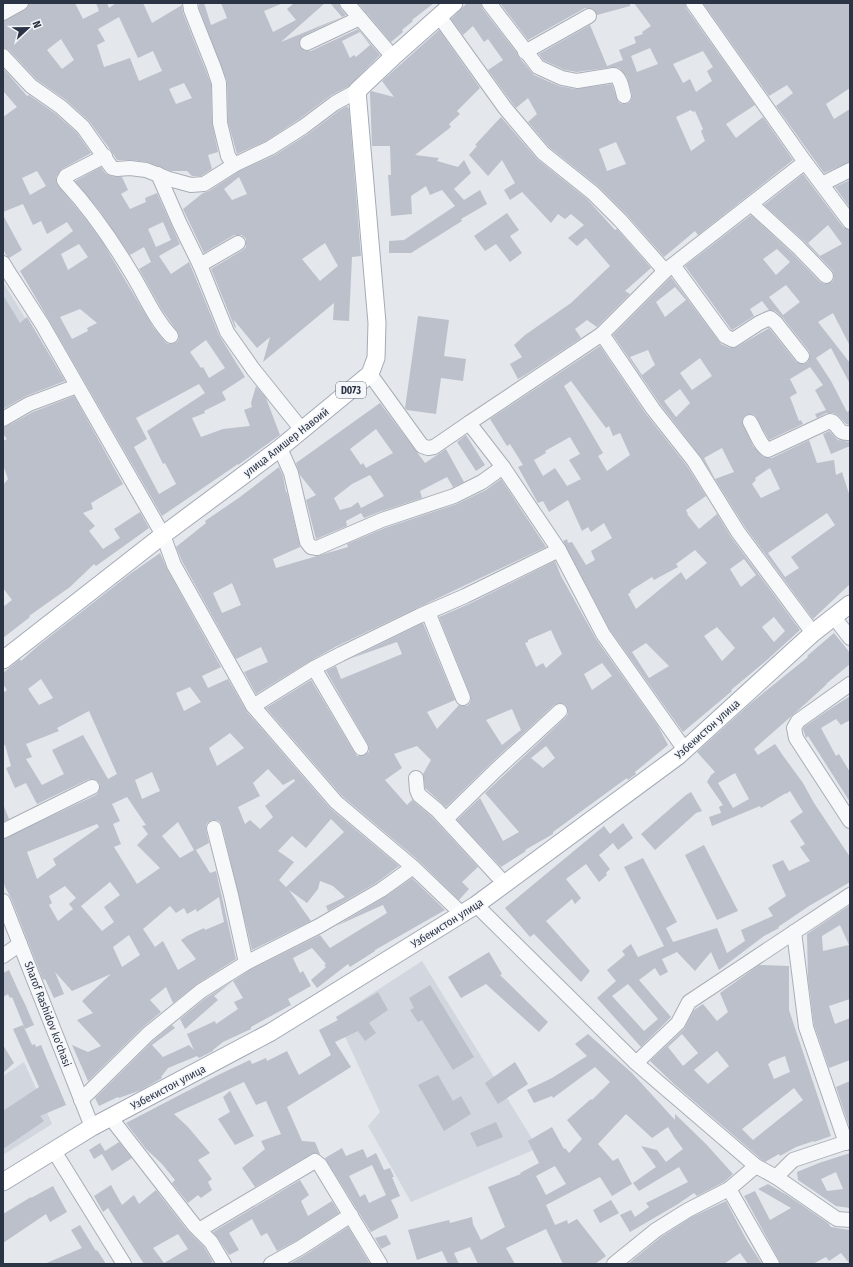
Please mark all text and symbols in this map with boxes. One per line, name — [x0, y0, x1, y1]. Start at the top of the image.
north arrow — [8, 8, 48, 48]
text: N — [30, 19, 44, 30]
road number: D073 — [336, 382, 366, 398]
street label: улица Алишер Навоий — [241, 405, 332, 480]
street label: Узбекистон улица — [672, 697, 742, 763]
street label: Узбекистон улица — [408, 896, 486, 951]
street label: Sharof Rashidov ko'chasi — [21, 960, 74, 1069]
street label: Узбекистон улица — [128, 1062, 208, 1113]

